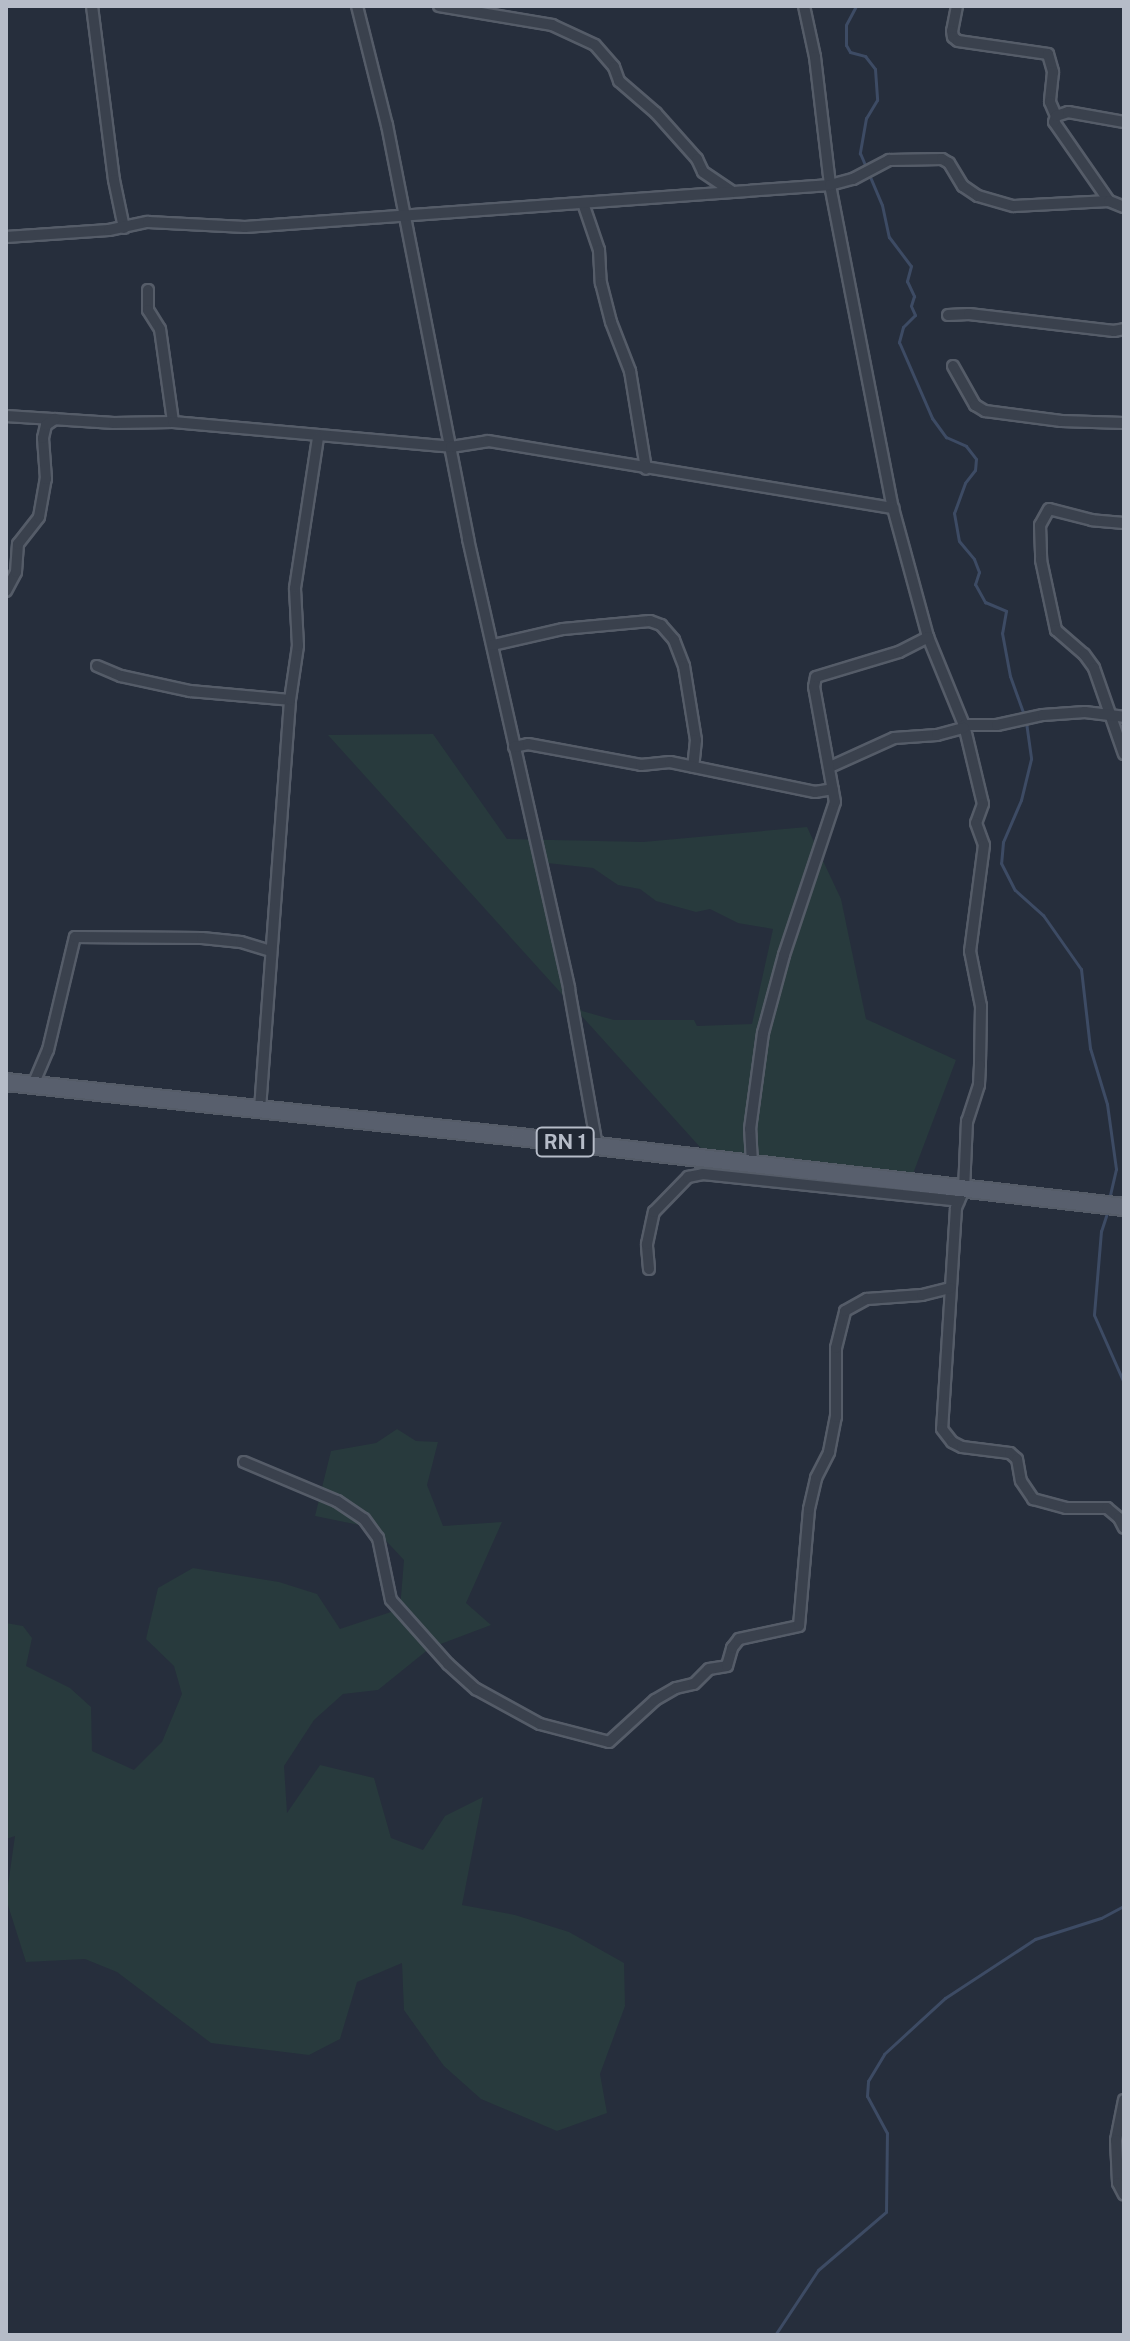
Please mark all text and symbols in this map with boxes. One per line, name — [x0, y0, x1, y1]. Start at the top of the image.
road number: RN 1 — [535, 1126, 595, 1158]

